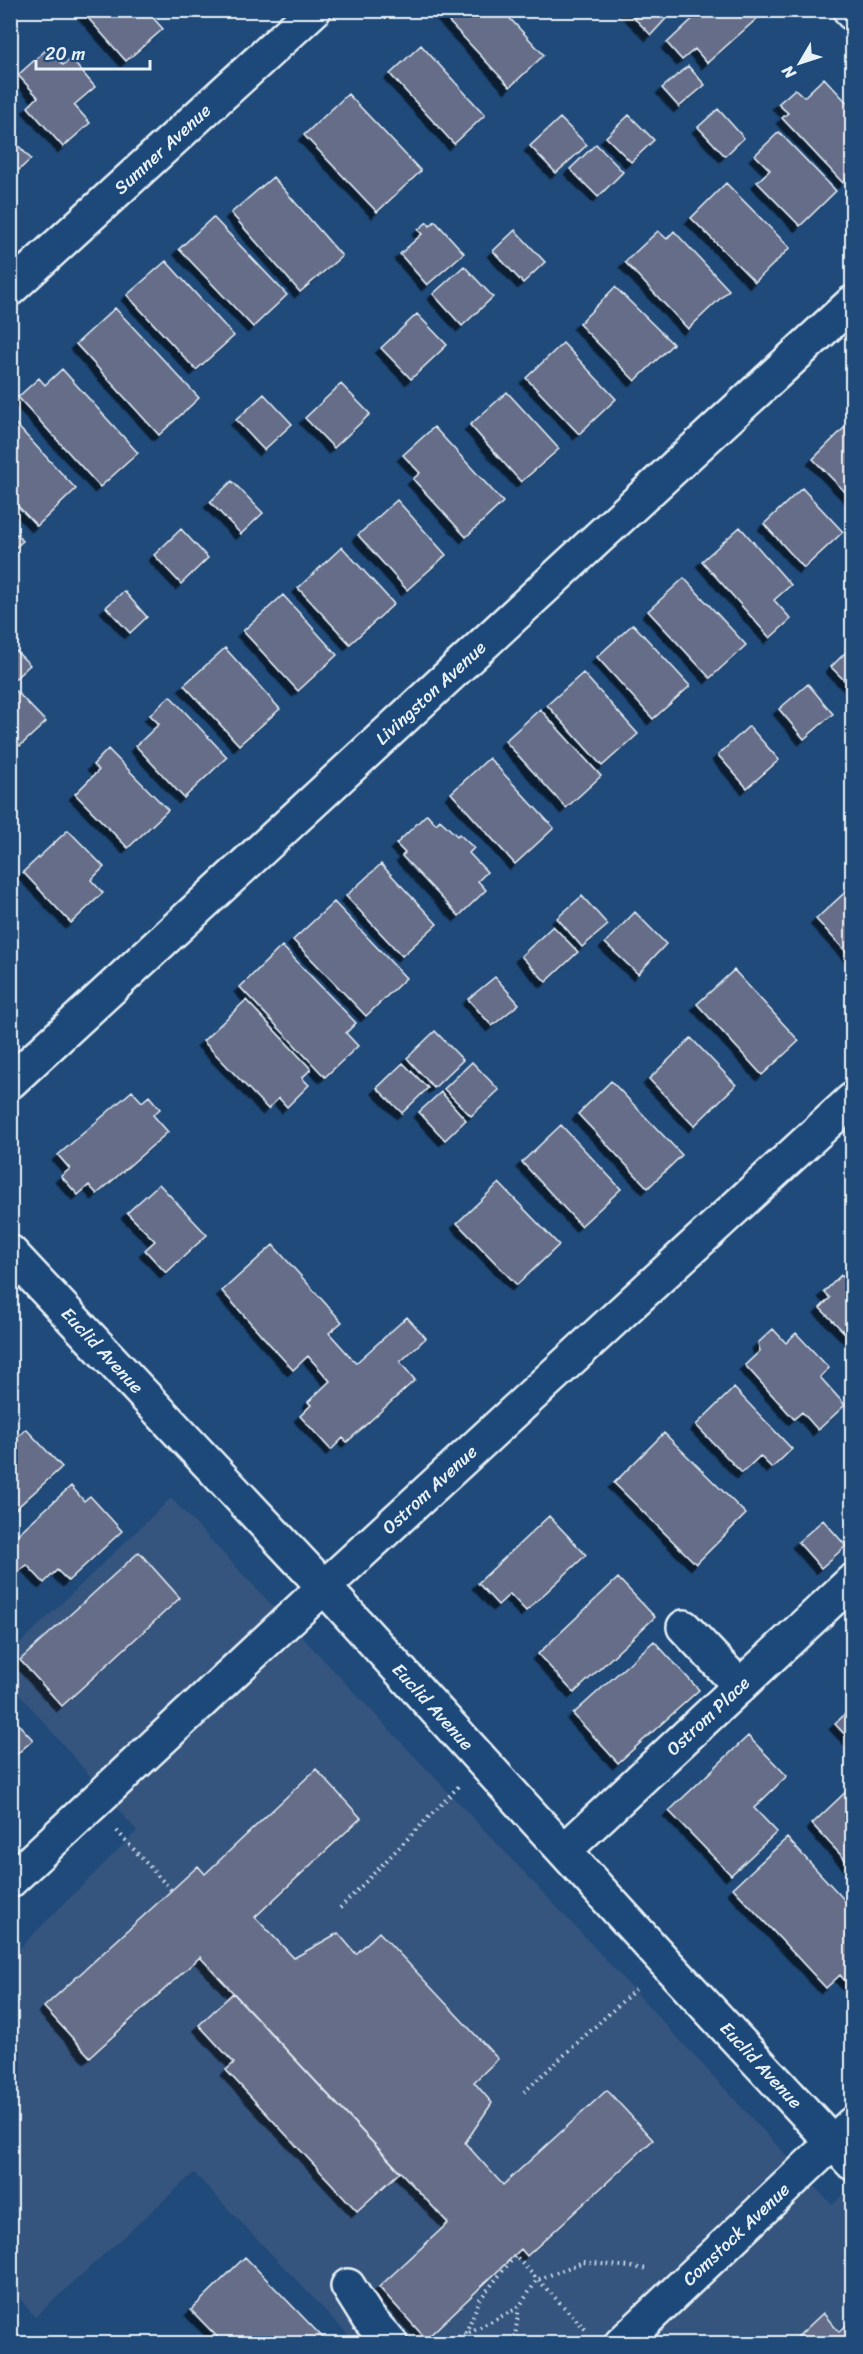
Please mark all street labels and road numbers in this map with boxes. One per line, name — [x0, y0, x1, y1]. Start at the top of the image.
street label: Sumner Avenue — [106, 96, 219, 203]
street label: Livingston Avenue — [367, 633, 494, 753]
street label: Euclid Avenue — [53, 1299, 152, 1402]
street label: Ostrom Avenue — [374, 1437, 485, 1542]
street label: Euclid Avenue — [384, 1655, 482, 1758]
street label: Ostrom Place — [659, 1668, 758, 1764]
street label: Euclid Avenue — [712, 2014, 810, 2117]
street label: Comstock Avenue — [675, 2175, 798, 2294]

